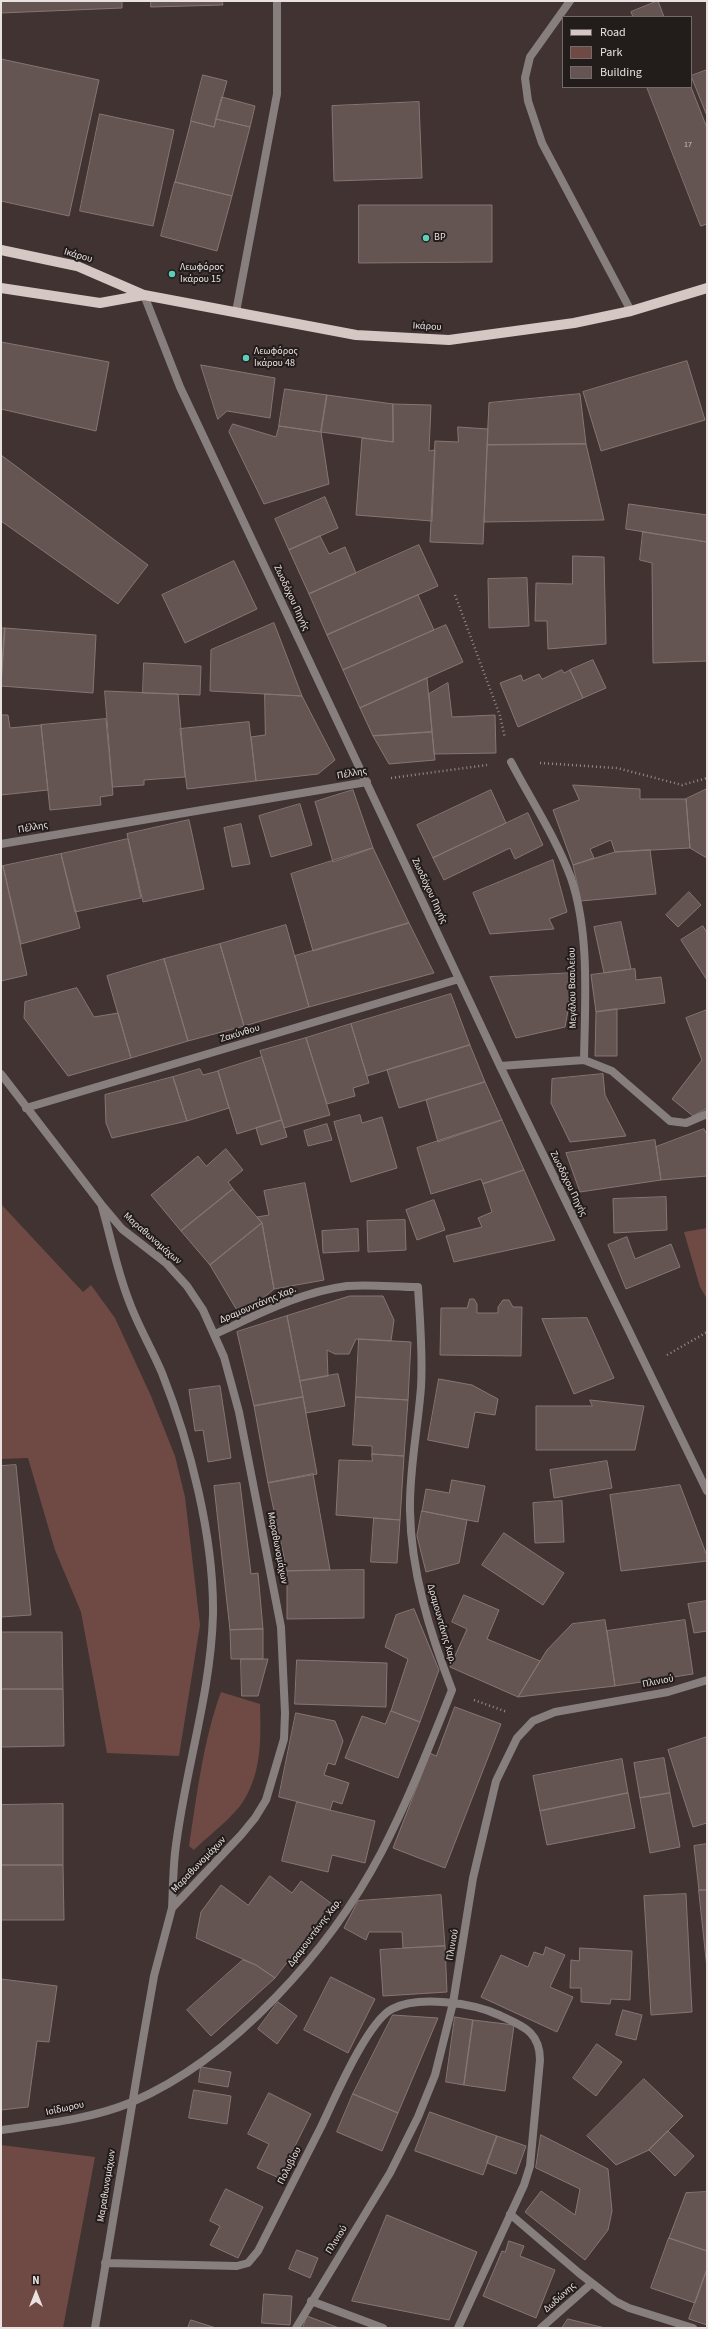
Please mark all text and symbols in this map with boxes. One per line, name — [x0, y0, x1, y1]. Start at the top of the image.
legend — [562, 16, 692, 88]
text: Road — [600, 24, 626, 41]
text: Park — [600, 44, 622, 61]
text: Building — [600, 64, 642, 81]
house number: 17 — [684, 140, 692, 150]
place label: BP — [434, 232, 446, 244]
marker: BP — [421, 233, 431, 243]
street label: Ικάρου — [62, 246, 94, 266]
place label: Λεωφόρος Ικάρου 15 — [180, 262, 224, 286]
marker: Λεωφόρος Ικάρου 15 — [167, 269, 177, 279]
street label: Ικάρου — [412, 320, 442, 334]
place label: Λεωφόρος Ικάρου 48 — [254, 346, 298, 370]
marker: Λεωφόρος Ικάρου 48 — [241, 353, 251, 363]
street label: Ζωοδόχου Πηγής — [270, 563, 312, 633]
street label: Πέλλης — [336, 765, 368, 783]
street label: Πέλλης — [17, 819, 49, 837]
street label: Ζωοδόχου Πηγής — [408, 856, 450, 926]
street label: Μεγάλου Βασιλείου — [566, 947, 580, 1029]
street label: Ζακύνθου — [219, 1022, 261, 1046]
street label: Ζωοδόχου Πηγής — [547, 1149, 589, 1219]
street label: Μαραθωνομάχων — [120, 1210, 184, 1268]
street label: Δραμουντάνης Χαρ. — [218, 1283, 298, 1327]
street label: Μαραθωνομάχων — [264, 1511, 290, 1585]
street label: Δραμουντάνης Χαρ. — [424, 1583, 458, 1665]
street label: Πλινιού — [641, 1673, 675, 1691]
street label: Μαραθωνομάχων — [169, 1834, 229, 1896]
street label: Δραμουντάνης Χαρ. — [285, 1896, 345, 1970]
street label: Πλινιού — [444, 1928, 462, 1962]
street label: Ισίδωρου — [45, 2099, 85, 2119]
street label: Πολυβίου — [276, 2145, 304, 2187]
street label: Μαραθωνομάχων — [95, 2149, 119, 2223]
street label: Πλινιού — [324, 2223, 350, 2257]
north arrow — [16, 2273, 56, 2313]
text: N — [32, 2273, 40, 2288]
street label: Δωδώνης — [541, 2280, 579, 2316]

